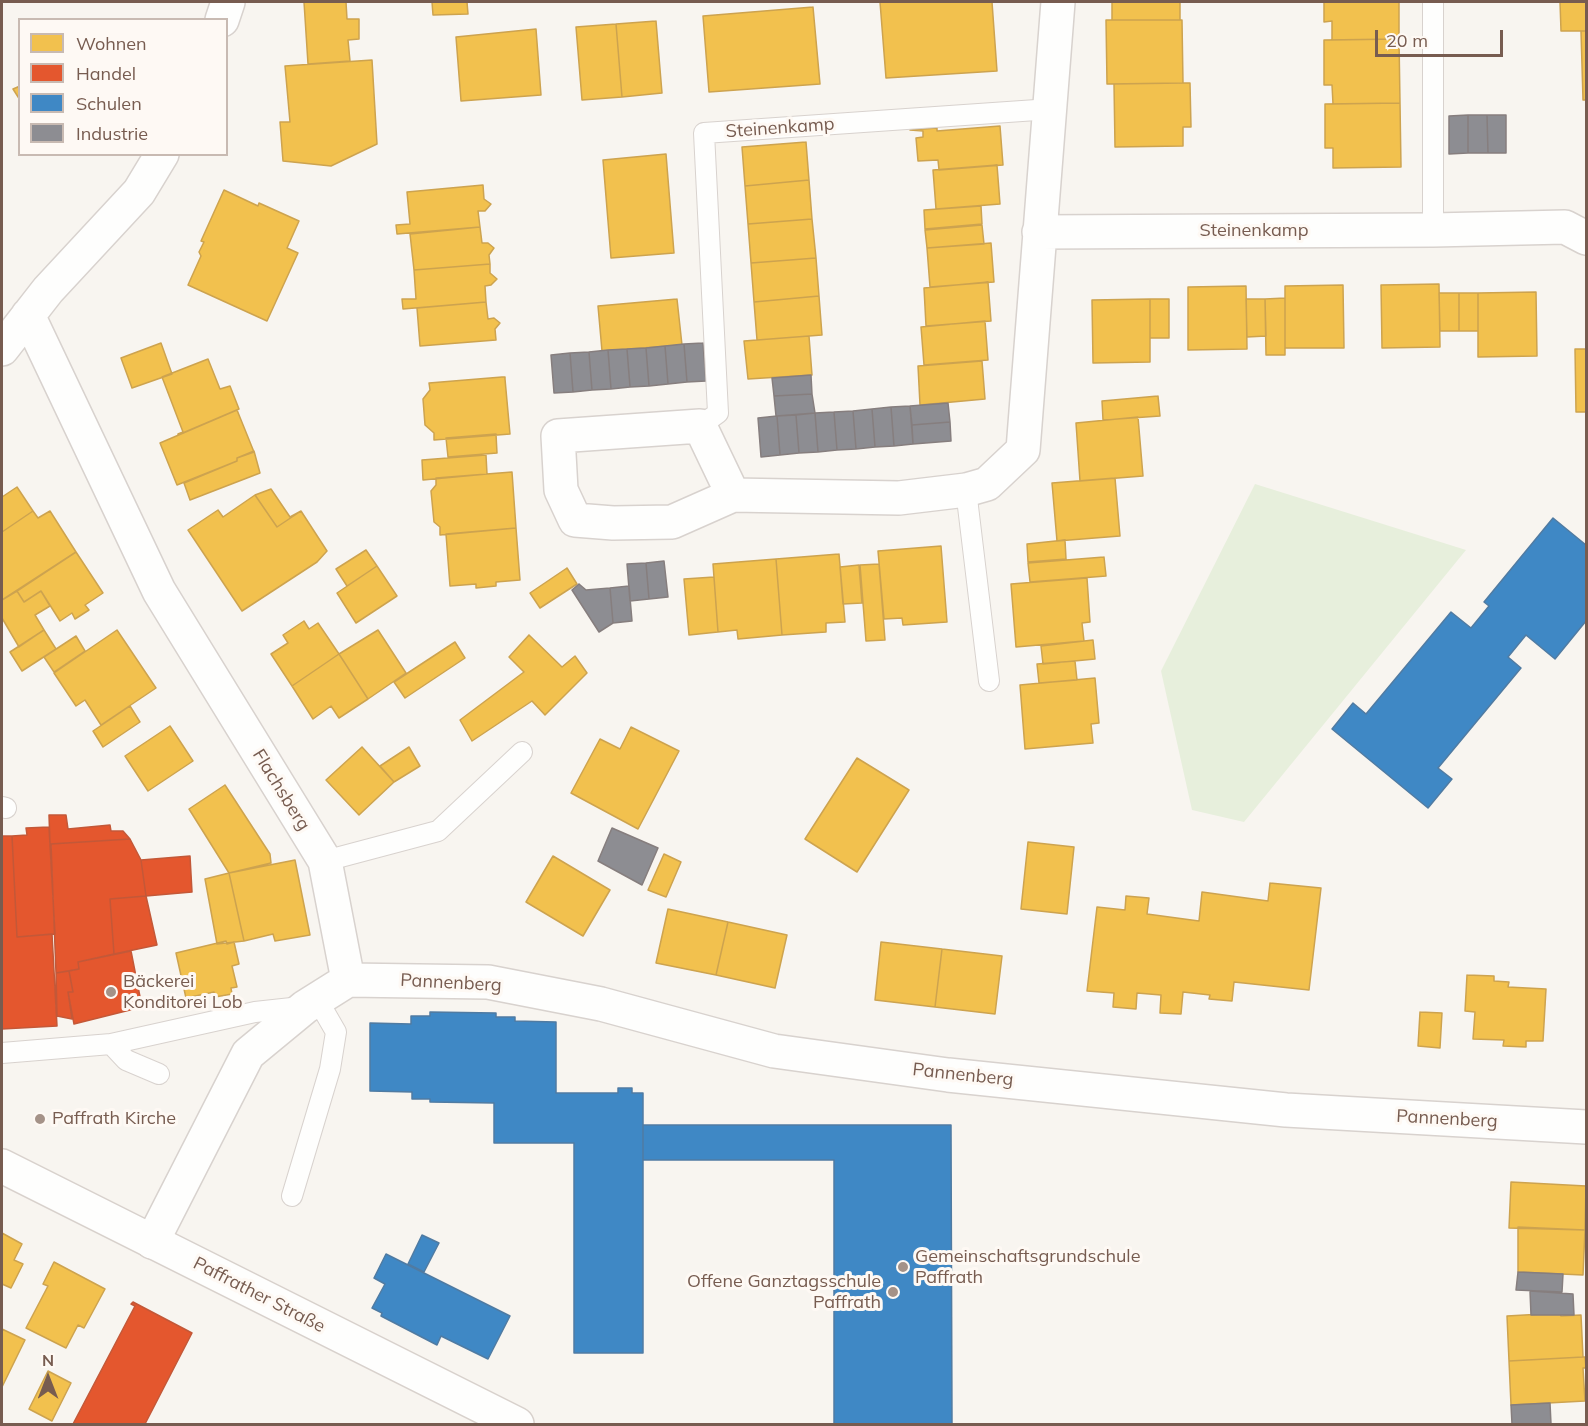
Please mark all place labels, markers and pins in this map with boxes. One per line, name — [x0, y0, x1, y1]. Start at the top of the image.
place label: Bäckerei Konditorei Lob — [123, 971, 243, 1014]
marker: Bäckerei Konditorei Lob — [104, 985, 118, 999]
place label: Paffrath Kirche — [52, 1108, 176, 1130]
marker: Paffrath Kirche — [33, 1112, 47, 1126]
place label: Gemeinschaftsgrundschule Paffrath — [915, 1246, 1140, 1288]
marker: Gemeinschaftsgrundschule Paffrath — [896, 1260, 910, 1274]
place label: Offene Ganztagsschule Paffrath — [687, 1271, 881, 1314]
marker: Offene Ganztagsschule Paffrath — [886, 1285, 900, 1299]

